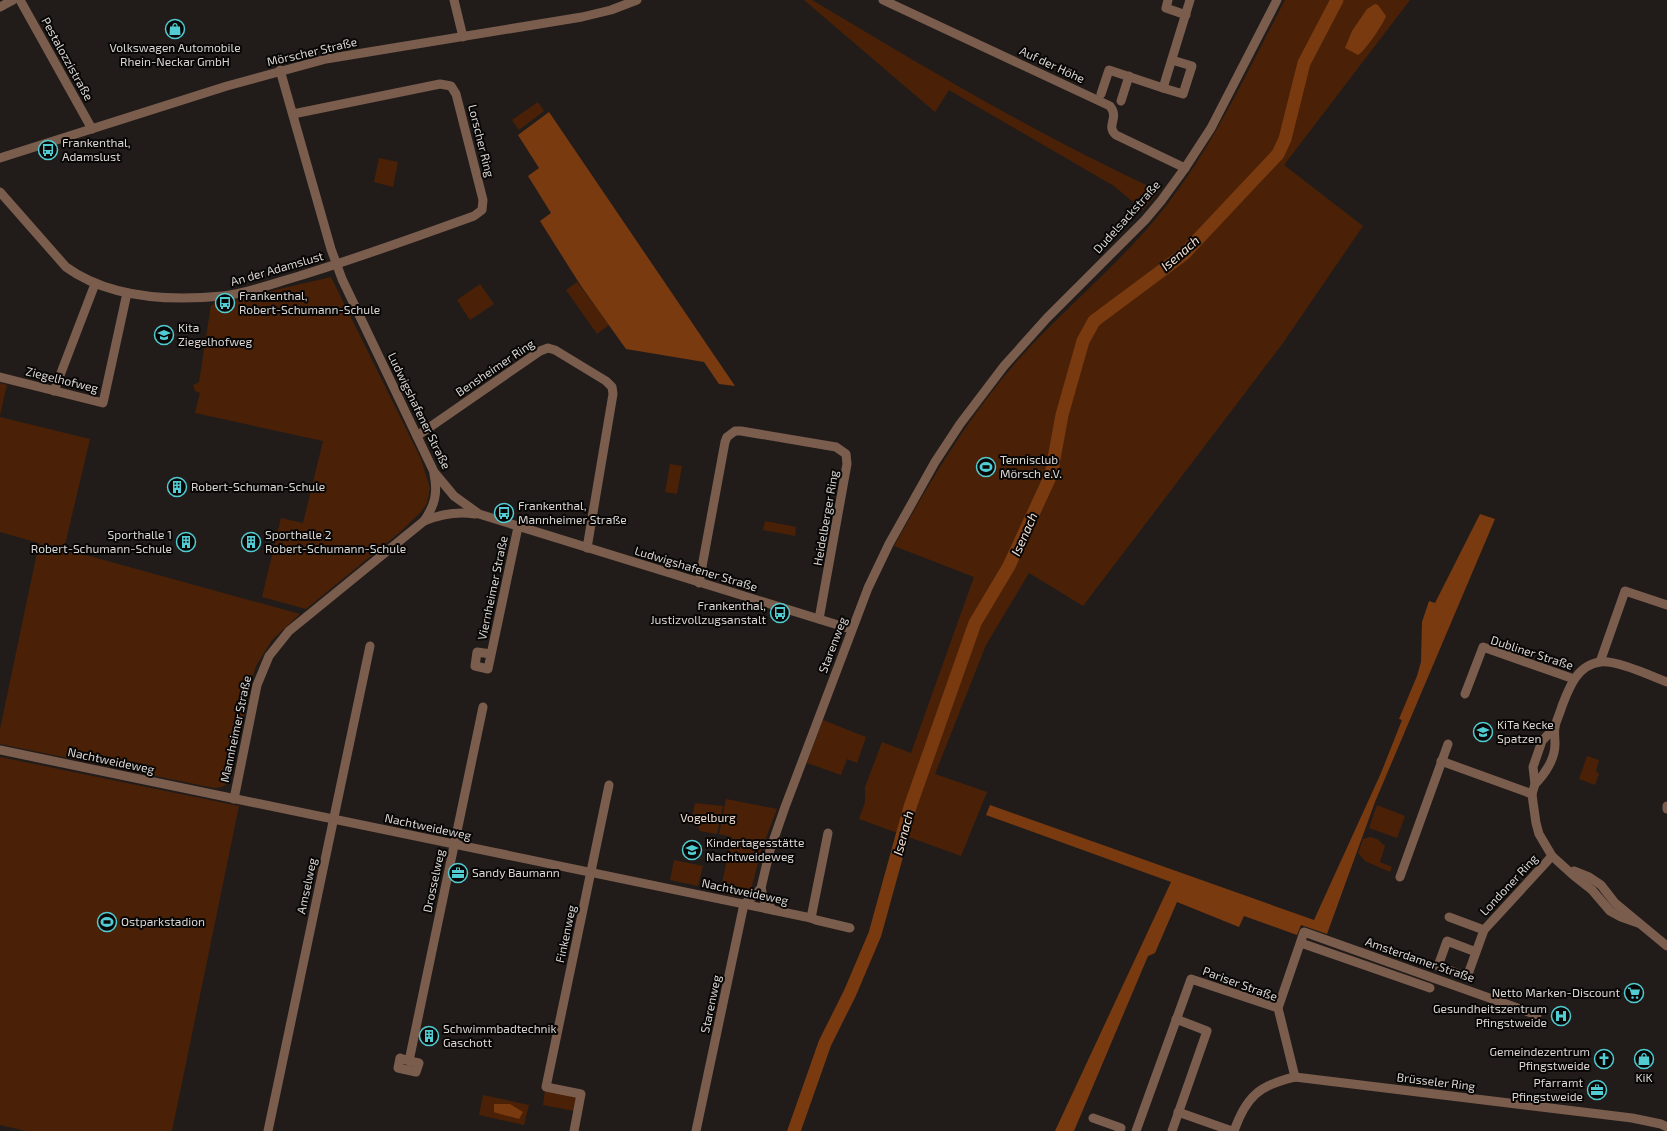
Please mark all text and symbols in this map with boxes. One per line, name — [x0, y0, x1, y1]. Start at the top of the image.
street label: Pestalozzistraße — [39, 14, 97, 103]
shop icon: Volkswagen Automobile Rhein-Neckar GmbH — [164, 18, 186, 40]
street label: Mörscher Straße — [265, 34, 358, 68]
place label: Volkswagen Automobile Rhein-Neckar GmbH — [109, 40, 241, 68]
street label: Auf der Höhe — [1018, 43, 1087, 85]
street label: Lorscher Ring — [466, 103, 498, 179]
place label: Frankenthal, Adamslust — [62, 135, 130, 163]
bus stop icon: Frankenthal, Adamslust — [37, 139, 59, 161]
street label: Dudelsackstraße — [1090, 177, 1163, 256]
water label: Isenach — [1157, 232, 1203, 274]
street label: An der Adamslust — [229, 248, 325, 288]
place label: Frankenthal, Robert-Schumann-Schule — [239, 288, 380, 316]
bus stop icon: Frankenthal, Robert-Schumann-Schule — [214, 292, 236, 314]
place label: Kita Ziegelhofweg — [178, 320, 253, 348]
school or university icon: Kita Ziegelhofweg — [153, 324, 175, 346]
street label: Bensheimer Ring — [453, 336, 537, 399]
street label: Ludwigshafener Straße — [386, 350, 454, 471]
street label: Ziegelhofweg — [25, 363, 100, 395]
place label: Tennisclub Mörsch e.V. — [1000, 452, 1062, 480]
sports icon: Tennisclub Mörsch e.V. — [975, 456, 997, 478]
street label: Heidelberger Ring — [810, 469, 840, 567]
building icon: Robert-Schuman-Schule — [166, 476, 188, 498]
place label: Robert-Schuman-Schule — [191, 479, 325, 493]
place label: Frankenthal, Mannheimer Straße — [518, 498, 627, 526]
bus stop icon: Frankenthal, Mannheimer Straße — [493, 502, 515, 524]
water label: Isenach — [1007, 510, 1041, 558]
place label: Sporthalle 1 Robert-Schumann-Schule — [31, 527, 172, 555]
place label: Sporthalle 2 Robert-Schumann-Schule — [265, 527, 406, 555]
building icon: Sporthalle 1 Robert-Schumann-Schule — [175, 531, 197, 553]
building icon: Sporthalle 2 Robert-Schumann-Schule — [240, 531, 262, 553]
street label: Viernheimer Straße — [474, 534, 510, 641]
street label: Ludwigshafener Straße — [633, 543, 759, 593]
place label: Frankenthal, Justizvollzugsanstalt — [650, 598, 766, 626]
bus stop icon: Frankenthal, Justizvollzugsanstalt — [769, 602, 791, 624]
street label: Starenweg — [815, 614, 849, 675]
street label: Dubliner Straße — [1489, 632, 1575, 672]
street label: Mannheimer Straße — [217, 674, 253, 783]
place label: KiTa Kecke Spatzen — [1497, 717, 1554, 745]
school or university icon: KiTa Kecke Spatzen — [1472, 721, 1494, 743]
street label: Nachtweideweg — [67, 744, 156, 776]
water label: Isenach — [889, 809, 917, 857]
street label: Nachtweideweg — [384, 810, 473, 842]
park label: Vogelburg — [680, 810, 736, 824]
place label: Kindertagesstätte Nachtweideweg — [706, 835, 804, 863]
school or university icon: Kindertagesstätte Nachtweideweg — [681, 839, 703, 861]
street label: Drosselweg — [419, 848, 447, 914]
street label: Londoner Ring — [1476, 851, 1540, 918]
street label: Amselweg — [293, 856, 319, 915]
office icon: Sandy Baumann — [447, 862, 469, 884]
place label: Sandy Baumann — [472, 865, 560, 879]
street label: Nachtweideweg — [701, 875, 790, 907]
street label: Finkenweg — [552, 903, 578, 964]
sports icon: Ostparkstadion — [96, 911, 118, 933]
place label: Ostparkstadion — [121, 914, 205, 928]
street label: Amsterdamer Straße — [1364, 934, 1477, 984]
street label: Pariser Straße — [1201, 963, 1280, 1003]
street label: Starenweg — [697, 973, 723, 1034]
supermarket icon: Netto Marken-Discount — [1623, 982, 1645, 1004]
place label: Netto Marken-Discount — [1492, 985, 1620, 999]
place label: Gesundheitszentrum Pfingstweide — [1433, 1001, 1547, 1029]
hospital icon: Gesundheitszentrum Pfingstweide — [1550, 1005, 1572, 1027]
place label: Schwimmbadtechnik Gaschott — [443, 1021, 557, 1049]
building icon: Schwimmbadtechnik Gaschott — [418, 1025, 440, 1047]
place label: Gemeindezentrum Pfingstweide — [1490, 1044, 1590, 1072]
church icon: Gemeindezentrum Pfingstweide — [1593, 1048, 1615, 1070]
shop icon: KiK — [1633, 1048, 1655, 1070]
street label: Brüsseler Ring — [1396, 1069, 1476, 1093]
place label: KiK — [1635, 1070, 1653, 1084]
place label: Pfarramt Pfingstweide — [1512, 1075, 1583, 1103]
office icon: Pfarramt Pfingstweide — [1586, 1079, 1608, 1101]

